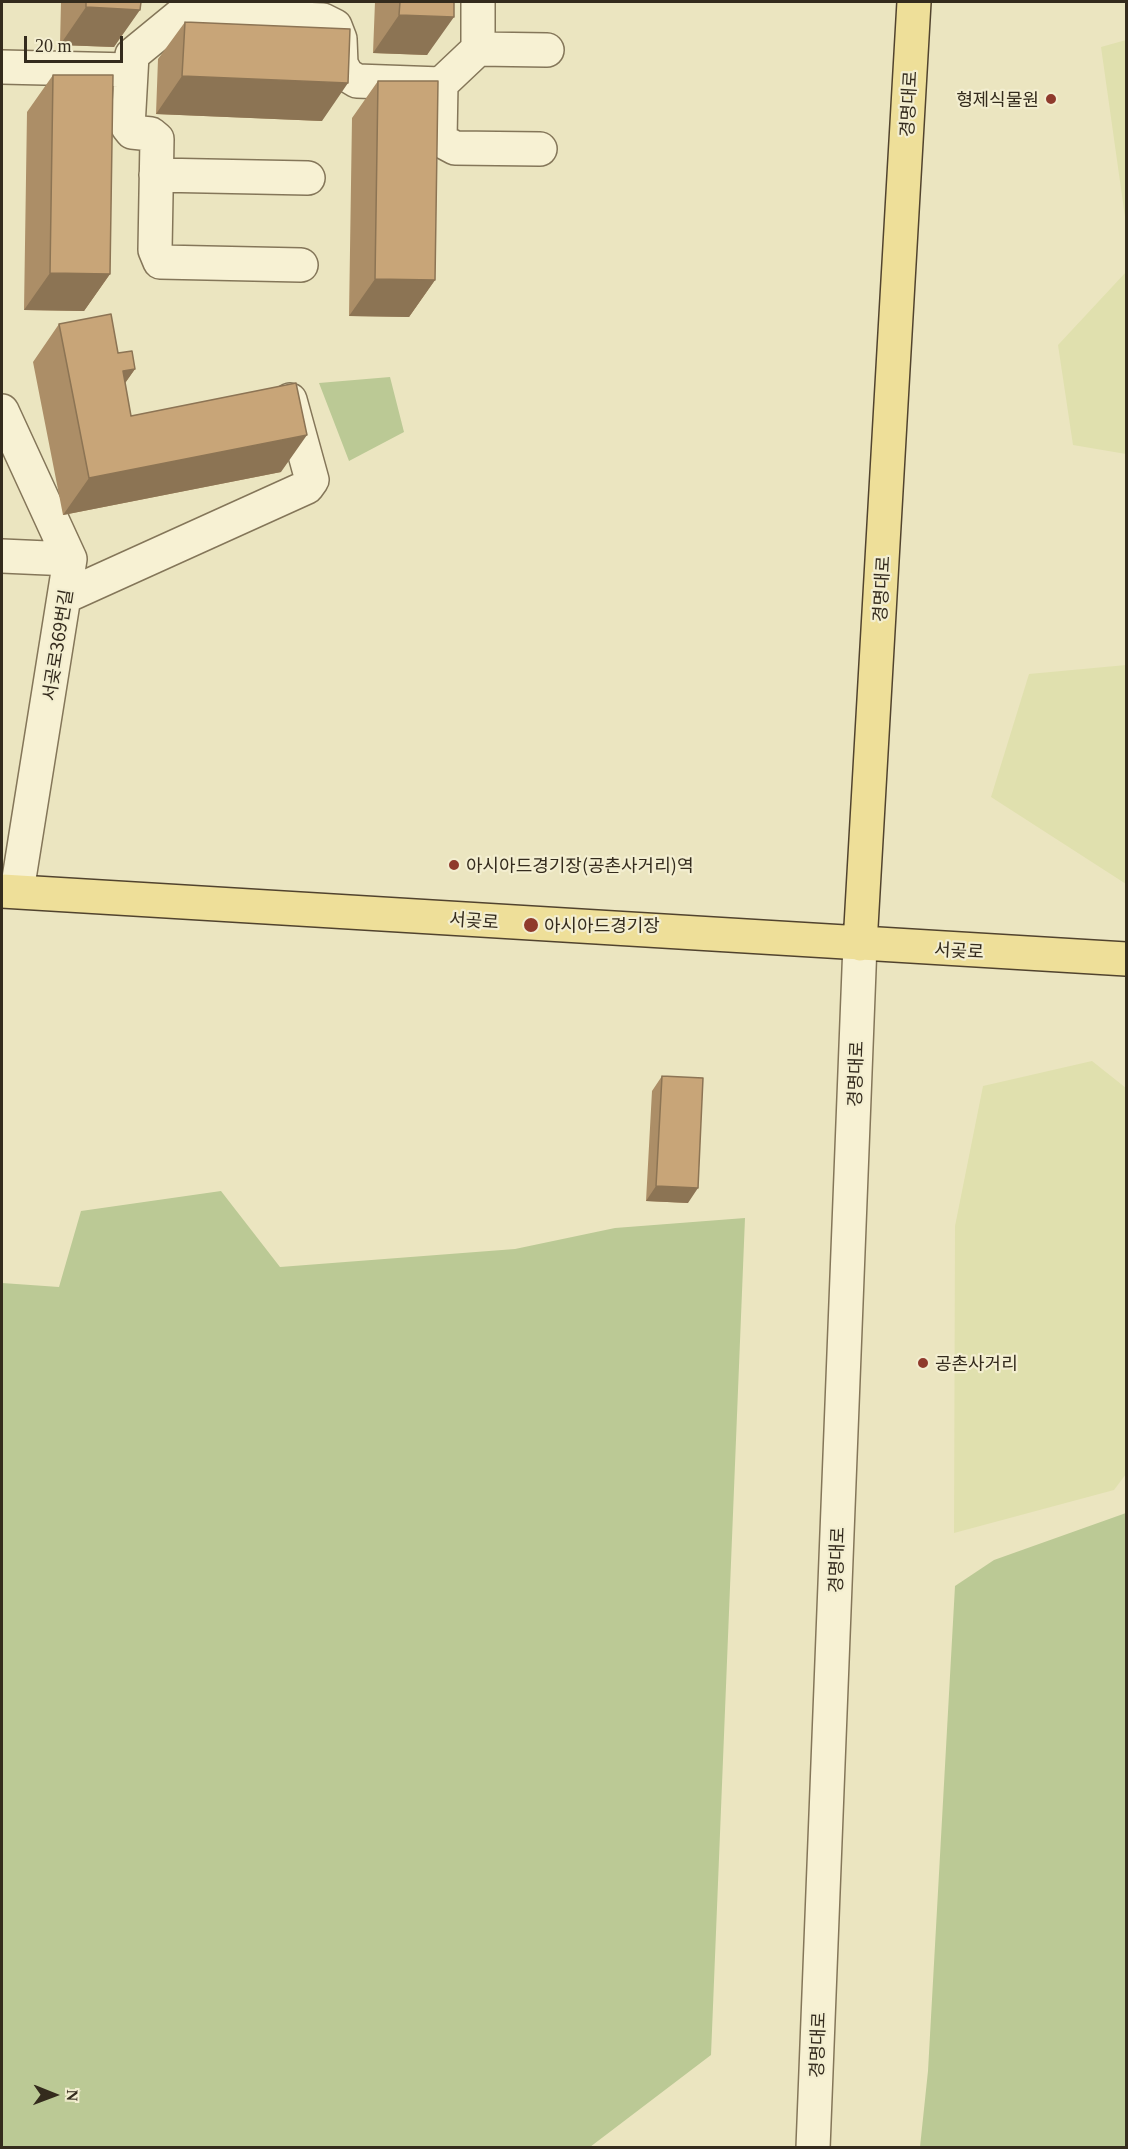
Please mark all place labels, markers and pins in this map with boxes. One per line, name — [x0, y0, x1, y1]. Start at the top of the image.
place label: 형제식물원 — [956, 88, 1039, 110]
marker: 형제식물원 — [1044, 92, 1058, 106]
place label: 아시아드경기장(공촌사거리)역 — [466, 854, 693, 876]
marker: 아시아드경기장(공촌사거리)역 — [447, 858, 461, 872]
place label: 아시아드경기장 — [544, 914, 660, 936]
marker: 아시아드경기장 — [522, 916, 540, 934]
place label: 공촌사거리 — [935, 1352, 1018, 1374]
marker: 공촌사거리 — [916, 1356, 930, 1370]

